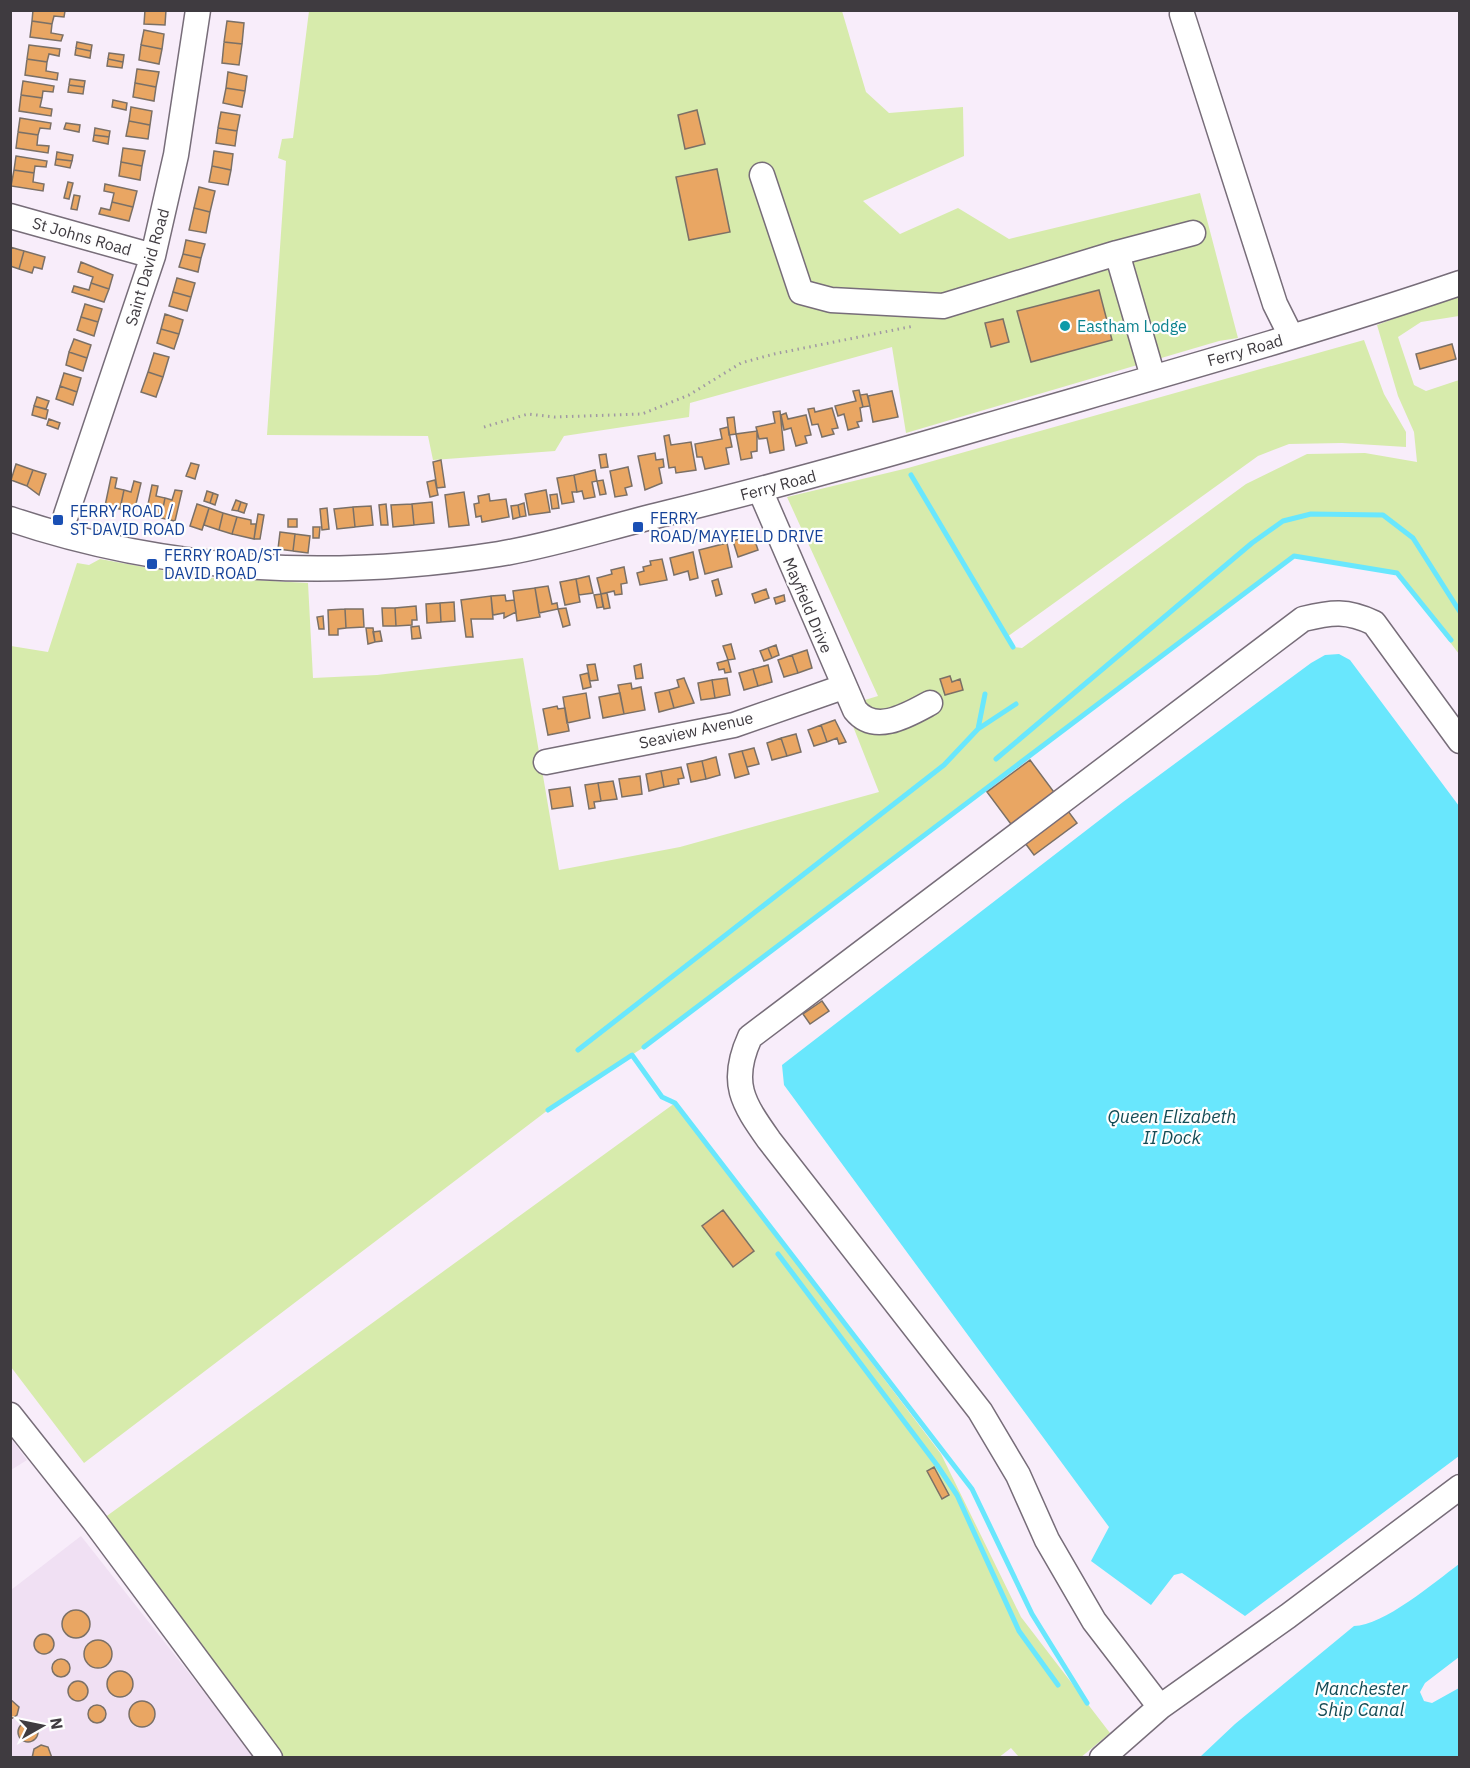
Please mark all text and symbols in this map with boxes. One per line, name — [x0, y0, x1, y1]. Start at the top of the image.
street label: Saint David Road — [121, 206, 173, 328]
street label: St Johns Road — [30, 212, 134, 260]
place label: Eastham Lodge — [1077, 316, 1187, 336]
marker: Eastham Lodge — [1058, 319, 1072, 333]
street label: Ferry Road — [1205, 330, 1285, 370]
street label: Ferry Road — [738, 465, 818, 505]
place label: FERRY ROAD / ST DAVID ROAD — [70, 501, 185, 539]
place label: FERRY ROAD/MAYFIELD DRIVE — [650, 508, 824, 546]
marker: FERRY ROAD / ST DAVID ROAD — [51, 513, 65, 527]
marker: FERRY ROAD/MAYFIELD DRIVE — [631, 520, 645, 534]
place label: FERRY ROAD/ST DAVID ROAD — [164, 545, 282, 583]
street label: Mayfield Drive — [779, 554, 837, 656]
marker: FERRY ROAD/ST DAVID ROAD — [145, 557, 159, 571]
street label: Seaview Avenue — [637, 707, 755, 753]
water label: Queen Elizabeth II Dock — [1108, 1105, 1236, 1149]
water label: Manchester Ship Canal — [1315, 1677, 1408, 1721]
north arrow — [12, 1696, 72, 1756]
text: N — [46, 1716, 68, 1731]

